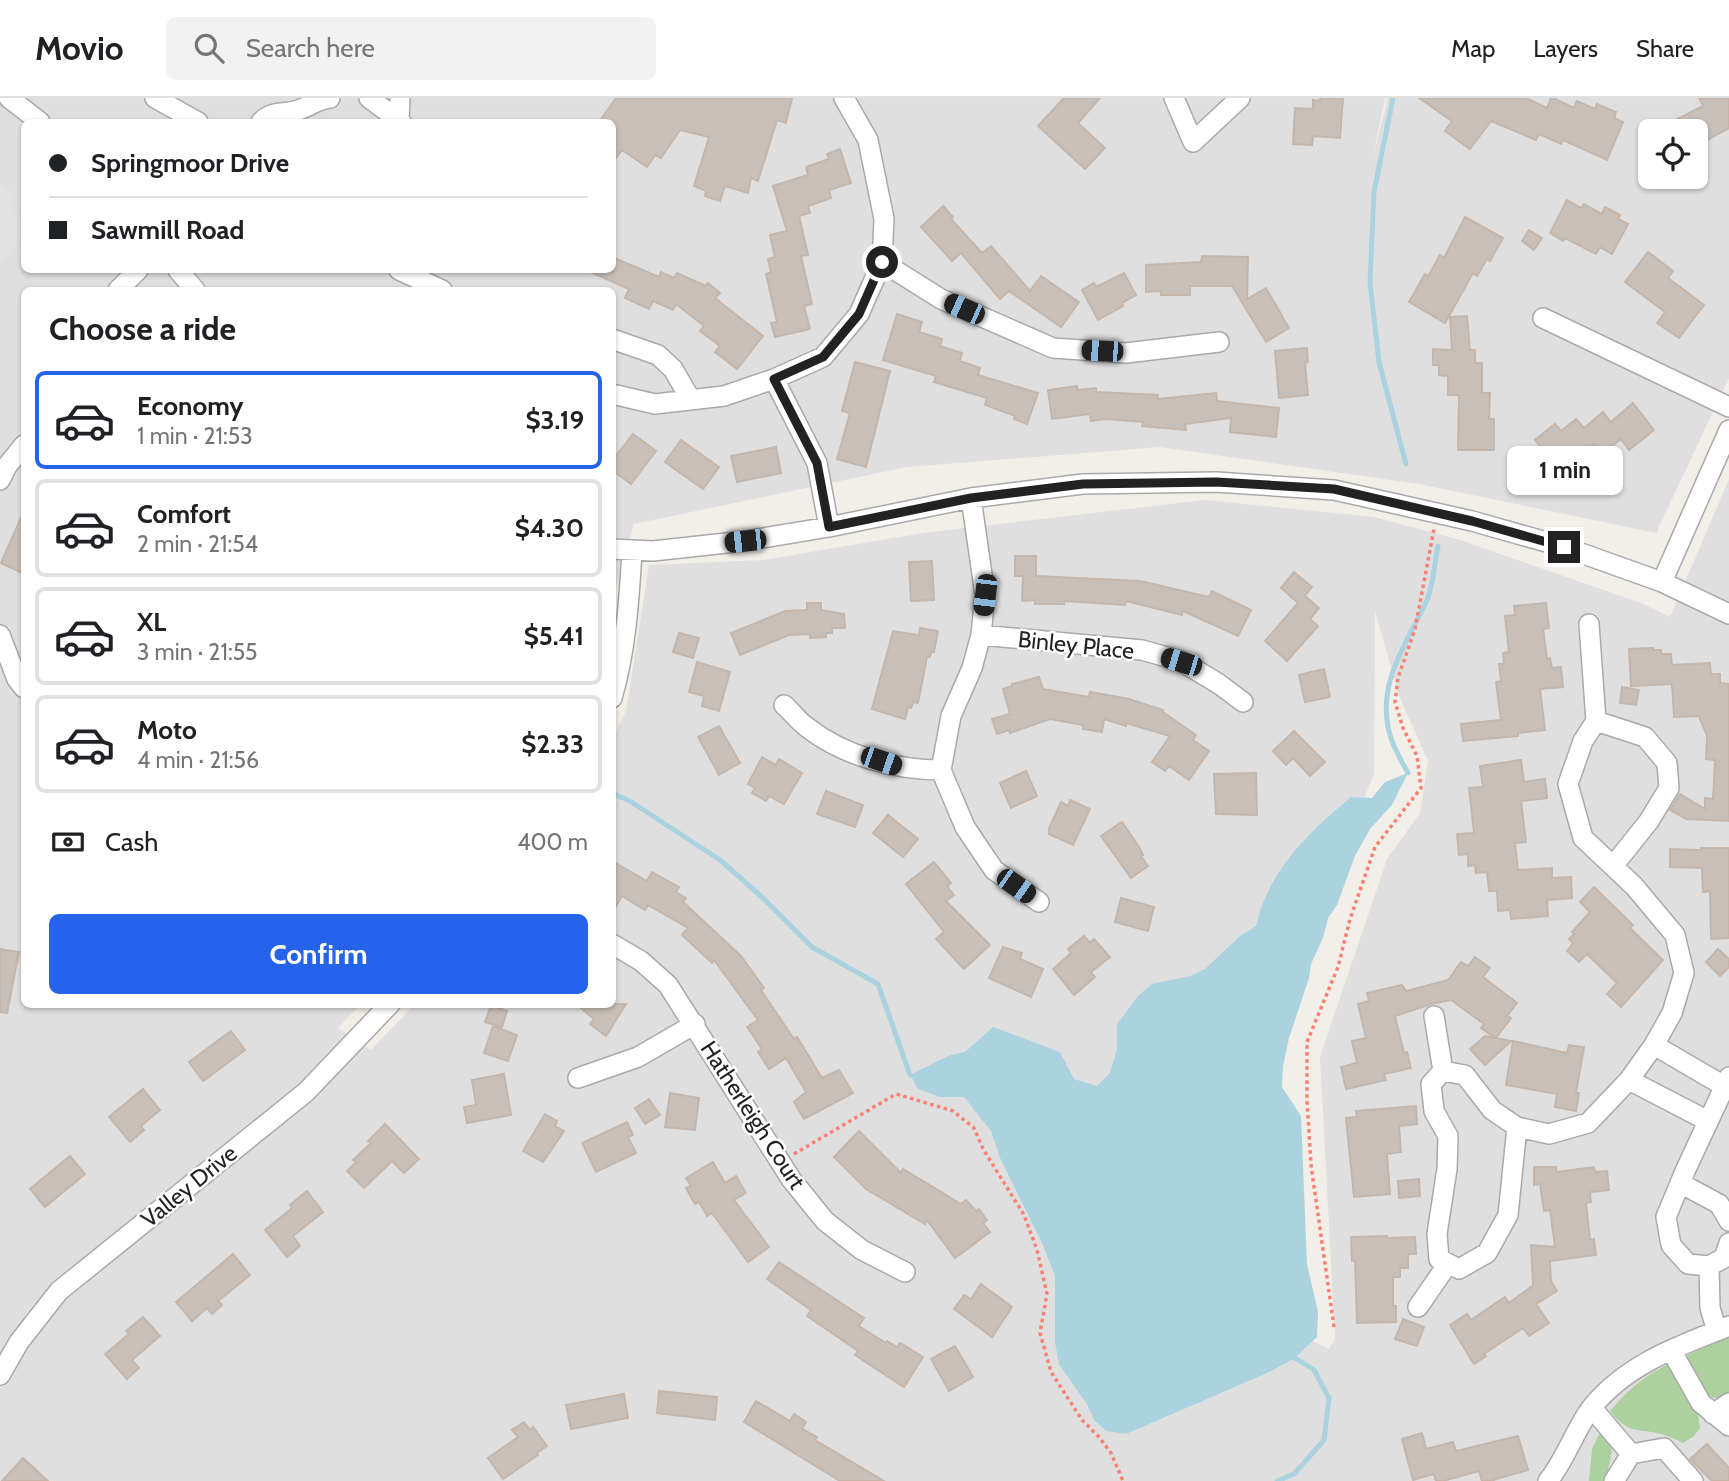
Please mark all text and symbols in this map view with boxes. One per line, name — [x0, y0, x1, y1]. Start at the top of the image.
search box — [166, 17, 656, 80]
text: Movio — [35, 28, 124, 68]
icon: search — [190, 29, 228, 67]
text: Search here — [246, 32, 375, 64]
text: Map — [1451, 34, 1495, 63]
text: Layers — [1533, 34, 1598, 63]
text: Share — [1636, 34, 1694, 63]
map controls — [1638, 119, 1708, 189]
button: locate — [1638, 119, 1708, 189]
text: Springmoor Drive — [91, 147, 289, 179]
text: Sawmill Road — [91, 214, 244, 246]
route start — [866, 246, 898, 278]
car — [941, 291, 988, 327]
text: Choose a ride — [49, 309, 236, 348]
car — [1081, 339, 1124, 363]
icon: car — [53, 389, 116, 452]
text: Economy — [137, 390, 243, 422]
text: $3.19 — [525, 404, 584, 436]
text: 1 min · 21:53 — [137, 422, 253, 450]
callout: 1 min — [1506, 446, 1622, 494]
text: 1 min — [1539, 456, 1591, 484]
icon: car — [53, 497, 116, 560]
text: Comfort — [137, 498, 231, 530]
text: $4.30 — [515, 512, 584, 544]
car — [724, 528, 767, 554]
text: 2 min · 21:54 — [137, 530, 258, 558]
route end — [1548, 531, 1580, 563]
car — [973, 573, 998, 617]
icon: car — [53, 605, 116, 668]
text: XL — [137, 606, 166, 638]
text: $5.41 — [524, 620, 584, 652]
street label: Binley Place — [1017, 625, 1136, 665]
text: 3 min · 21:55 — [137, 638, 258, 666]
car — [1158, 646, 1205, 678]
icon: car — [53, 713, 116, 776]
text: Moto — [137, 714, 197, 746]
text: $2.33 — [521, 728, 584, 760]
car — [858, 744, 905, 778]
text: 4 min · 21:56 — [137, 746, 259, 774]
icon: cash — [49, 823, 87, 861]
text: Cash — [105, 826, 158, 858]
text: 400 m — [517, 828, 588, 856]
car — [993, 865, 1040, 907]
button: Confirm — [49, 914, 588, 994]
street label: Hatherleigh Court — [695, 1036, 811, 1194]
street label: Valley Drive — [136, 1139, 243, 1233]

